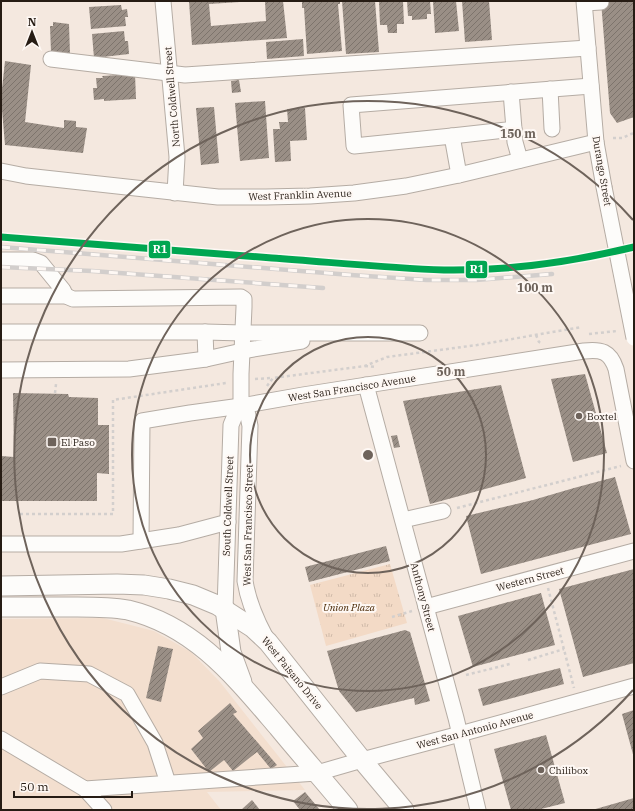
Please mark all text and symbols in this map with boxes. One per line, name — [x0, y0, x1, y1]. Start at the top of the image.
north arrow — [12, 12, 52, 52]
text: N — [28, 15, 37, 29]
street label: North Coldwell Street — [161, 46, 183, 148]
text: 150 m — [500, 126, 536, 141]
street label: Durango Street — [589, 135, 615, 208]
street label: West Franklin Avenue — [248, 187, 352, 203]
line badge: R1 — [148, 240, 171, 259]
text: R1 — [153, 242, 168, 256]
line badge: R1 — [465, 260, 488, 279]
text: R1 — [470, 262, 485, 276]
text: 100 m — [517, 280, 553, 295]
text: 50 m — [437, 364, 466, 379]
street label: West San Francisco Avenue — [287, 371, 417, 405]
place label: Boxtel — [587, 410, 617, 423]
marker: Boxtel — [574, 411, 584, 421]
marker: El Paso — [46, 436, 58, 448]
place label: El Paso — [61, 436, 95, 449]
centre of rings — [361, 448, 375, 462]
street label: South Coldwell Street — [220, 455, 236, 556]
street label: West San Francisco Street — [240, 463, 256, 586]
street label: Anthony Street — [408, 561, 439, 633]
street label: Western Street — [495, 564, 566, 594]
park label: Union Plaza — [323, 601, 376, 614]
street label: West Paisano Drive — [259, 634, 325, 712]
street label: West San Antonio Avenue — [415, 708, 535, 752]
place label: Chilibox — [549, 764, 589, 777]
marker: Chilibox — [536, 765, 546, 775]
scale bar — [14, 773, 132, 799]
text: 50 m — [20, 779, 49, 794]

